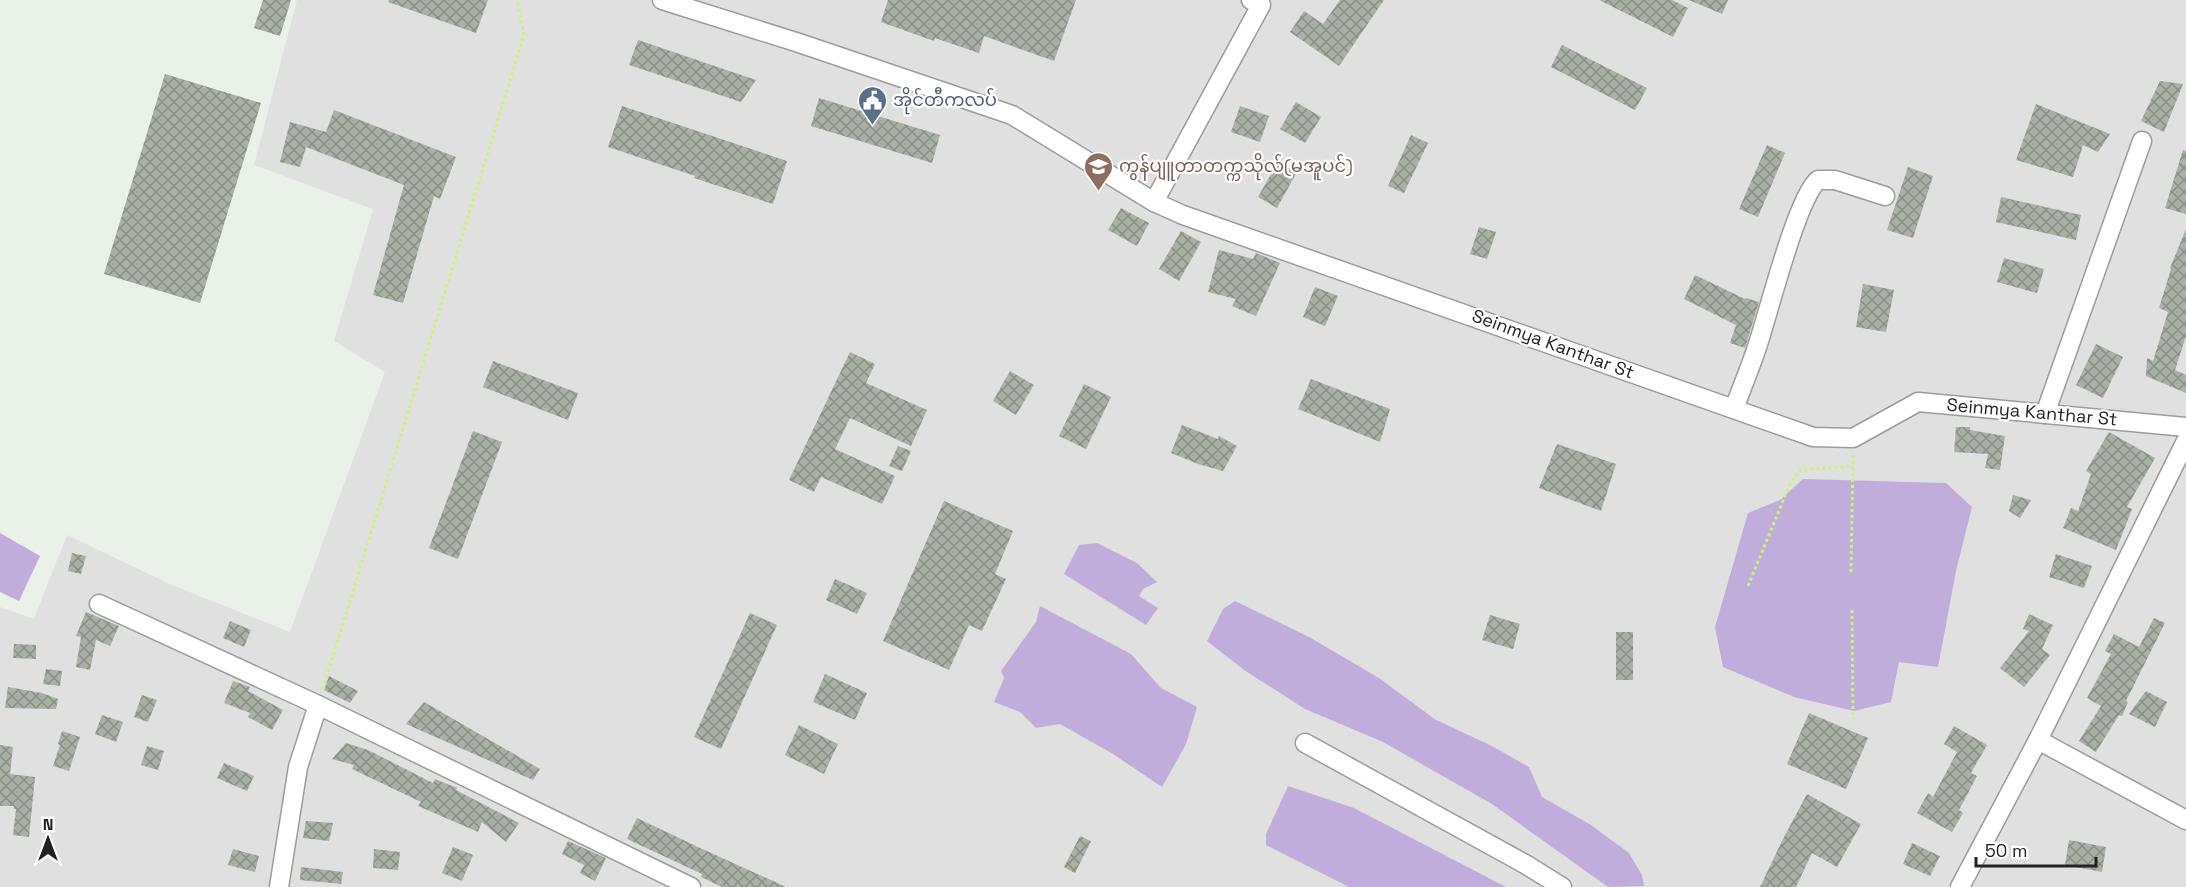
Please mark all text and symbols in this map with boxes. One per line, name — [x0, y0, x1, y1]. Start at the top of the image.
public building icon: အိုင်တီကလပ် — [856, 84, 888, 126]
place label: အိုင်တီကလပ် — [893, 86, 997, 115]
school or university icon: ကွန်ပျူတာတက္ကသိုလ်(မအူပင်) — [1082, 150, 1114, 192]
place label: ကွန်ပျူတာတက္ကသိုလ်(မအူပင်) — [1119, 152, 1353, 181]
street label: Seinmya Kanthar St — [1469, 303, 1637, 384]
street label: Seinmya Kanthar St — [1946, 393, 2118, 430]
north arrow — [18, 809, 78, 869]
text: N — [43, 814, 53, 835]
scale bar — [1976, 830, 2096, 868]
text: 50 m — [1985, 839, 2027, 862]

